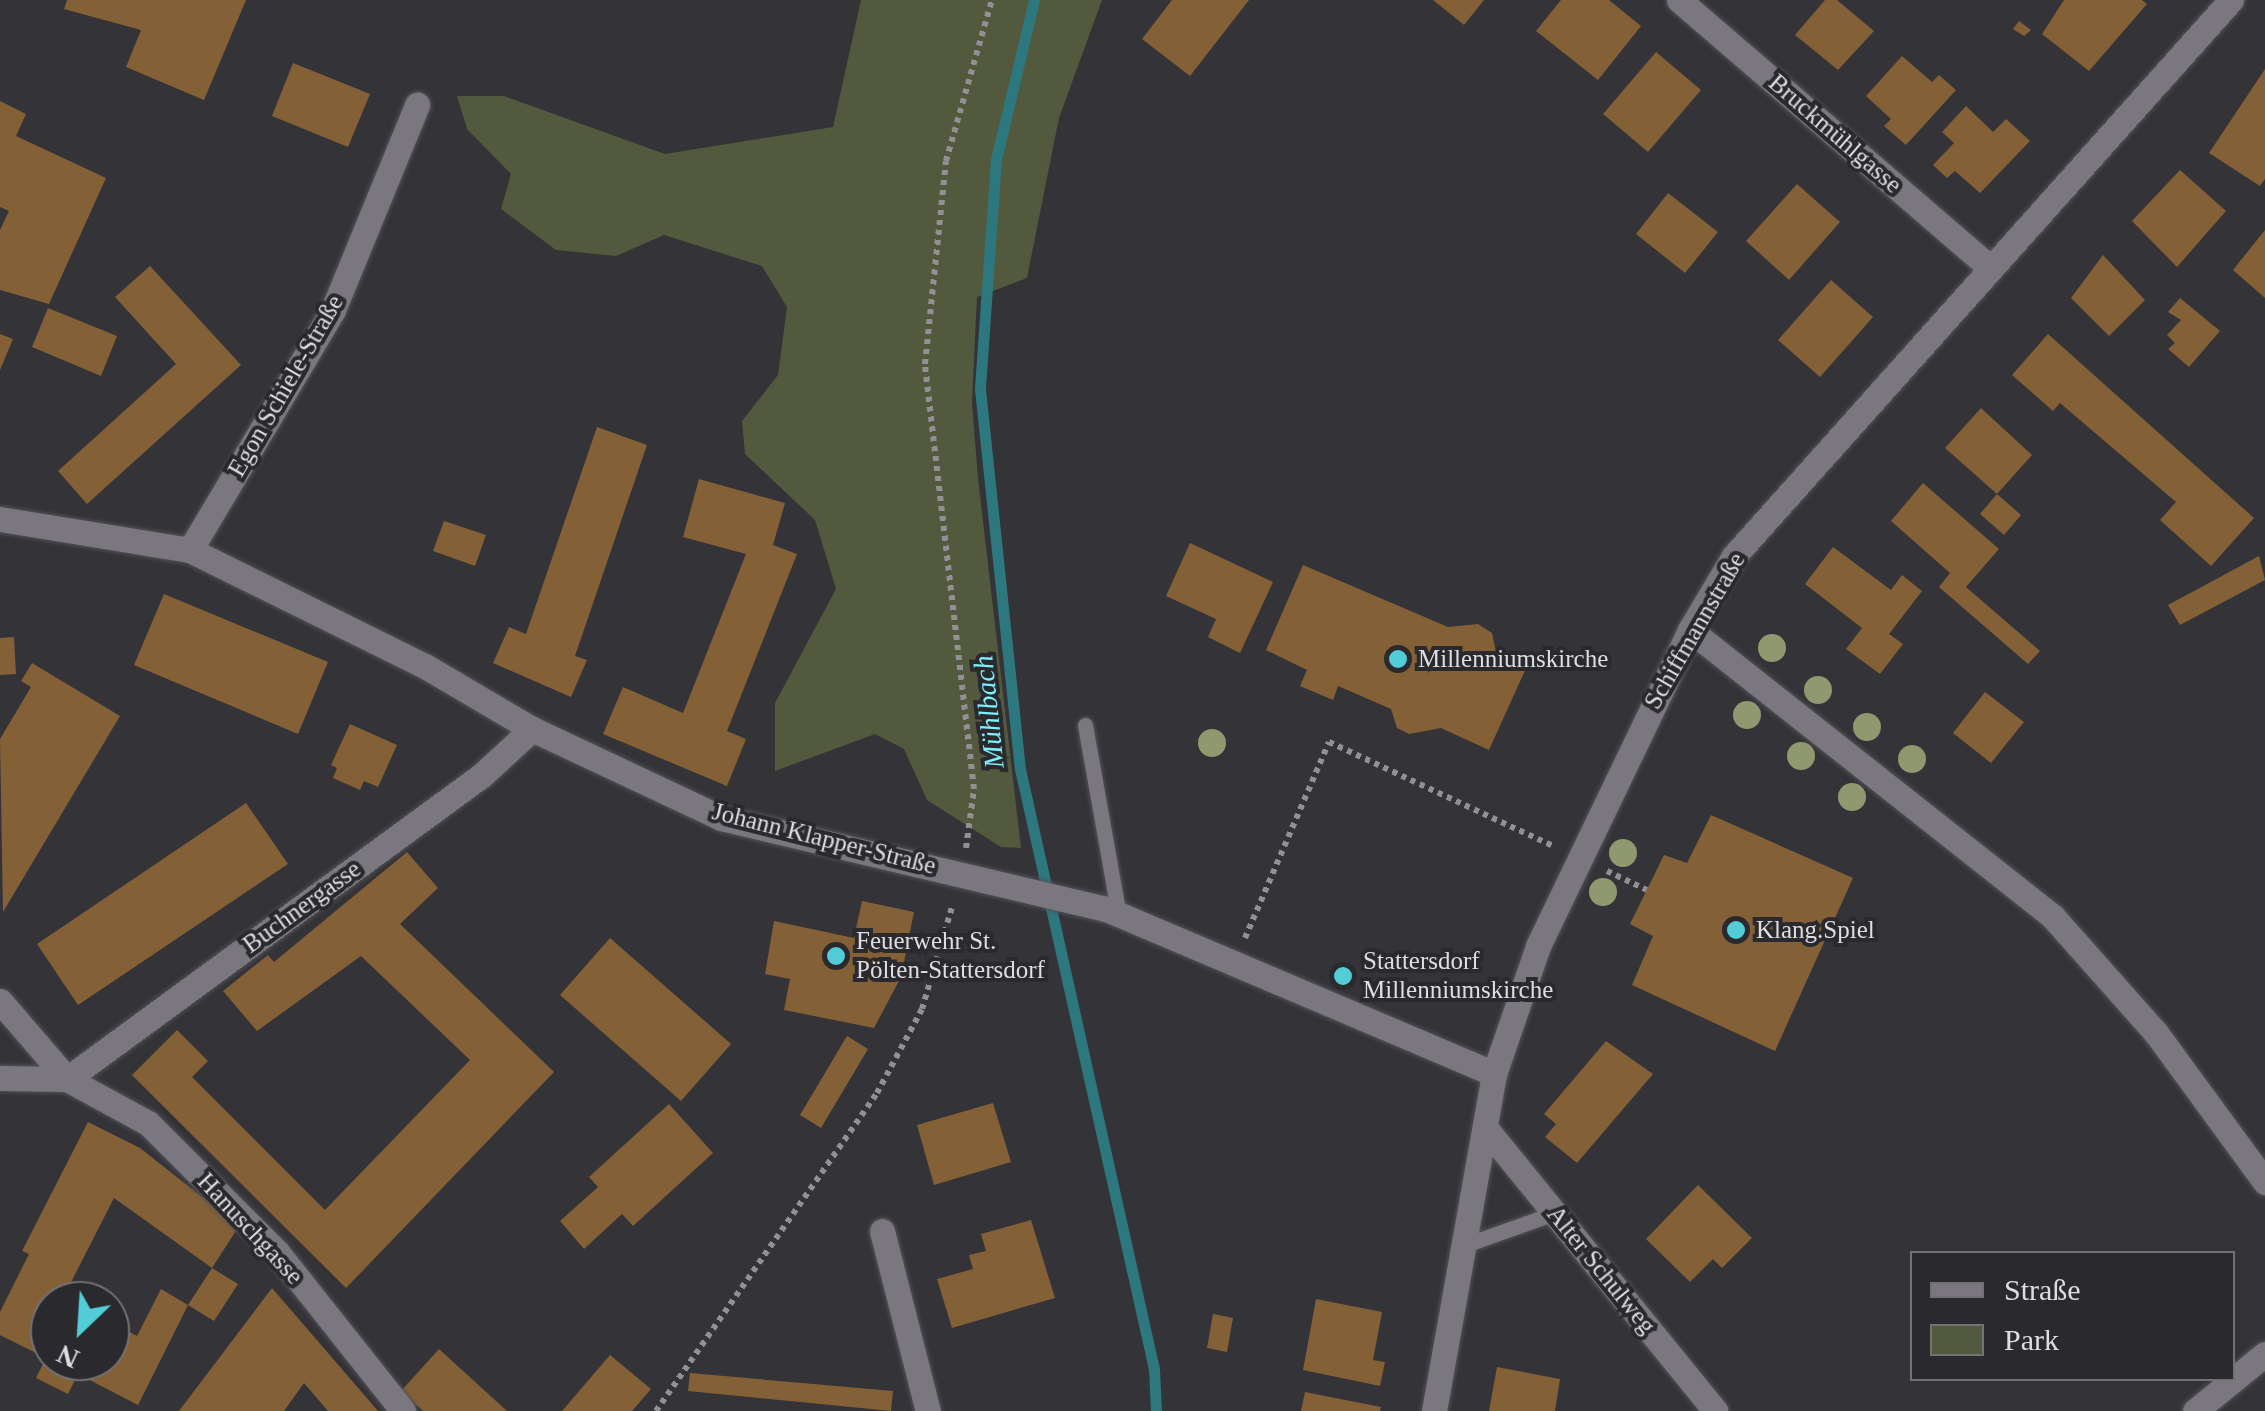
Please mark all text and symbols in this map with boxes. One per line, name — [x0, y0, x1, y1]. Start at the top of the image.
street label: Bruckmühlgasse — [1762, 68, 1908, 200]
street label: Egon Schiele-Straße — [222, 290, 350, 482]
street label: Schiffmannstraße — [1638, 547, 1752, 715]
place label: Millenniumskirche — [1418, 644, 1608, 674]
marker: Millenniumskirche — [1387, 648, 1409, 670]
water label: Mühlbach — [966, 654, 1012, 770]
street label: Johann Klapper-Straße — [709, 797, 939, 881]
street label: Buchnergasse — [237, 854, 367, 960]
place label: Klang.Spiel — [1756, 915, 1875, 945]
marker: Klang.Spiel — [1725, 919, 1747, 941]
place label: Feuerwehr St. Pölten-Stattersdorf — [856, 927, 1045, 986]
marker: Feuerwehr St. Pölten-Stattersdorf — [825, 945, 847, 967]
place label: Stattersdorf Millenniumskirche — [1363, 947, 1553, 1006]
marker: Stattersdorf Millenniumskirche — [1332, 965, 1354, 987]
street label: Hanuschgasse — [191, 1167, 309, 1291]
street label: Alter Schulweg — [1540, 1200, 1662, 1340]
legend — [1910, 1251, 2235, 1381]
text: Straße — [2004, 1273, 2081, 1306]
north arrow — [30, 1281, 130, 1381]
text: Park — [2004, 1323, 2059, 1356]
text: N — [52, 1339, 84, 1375]

